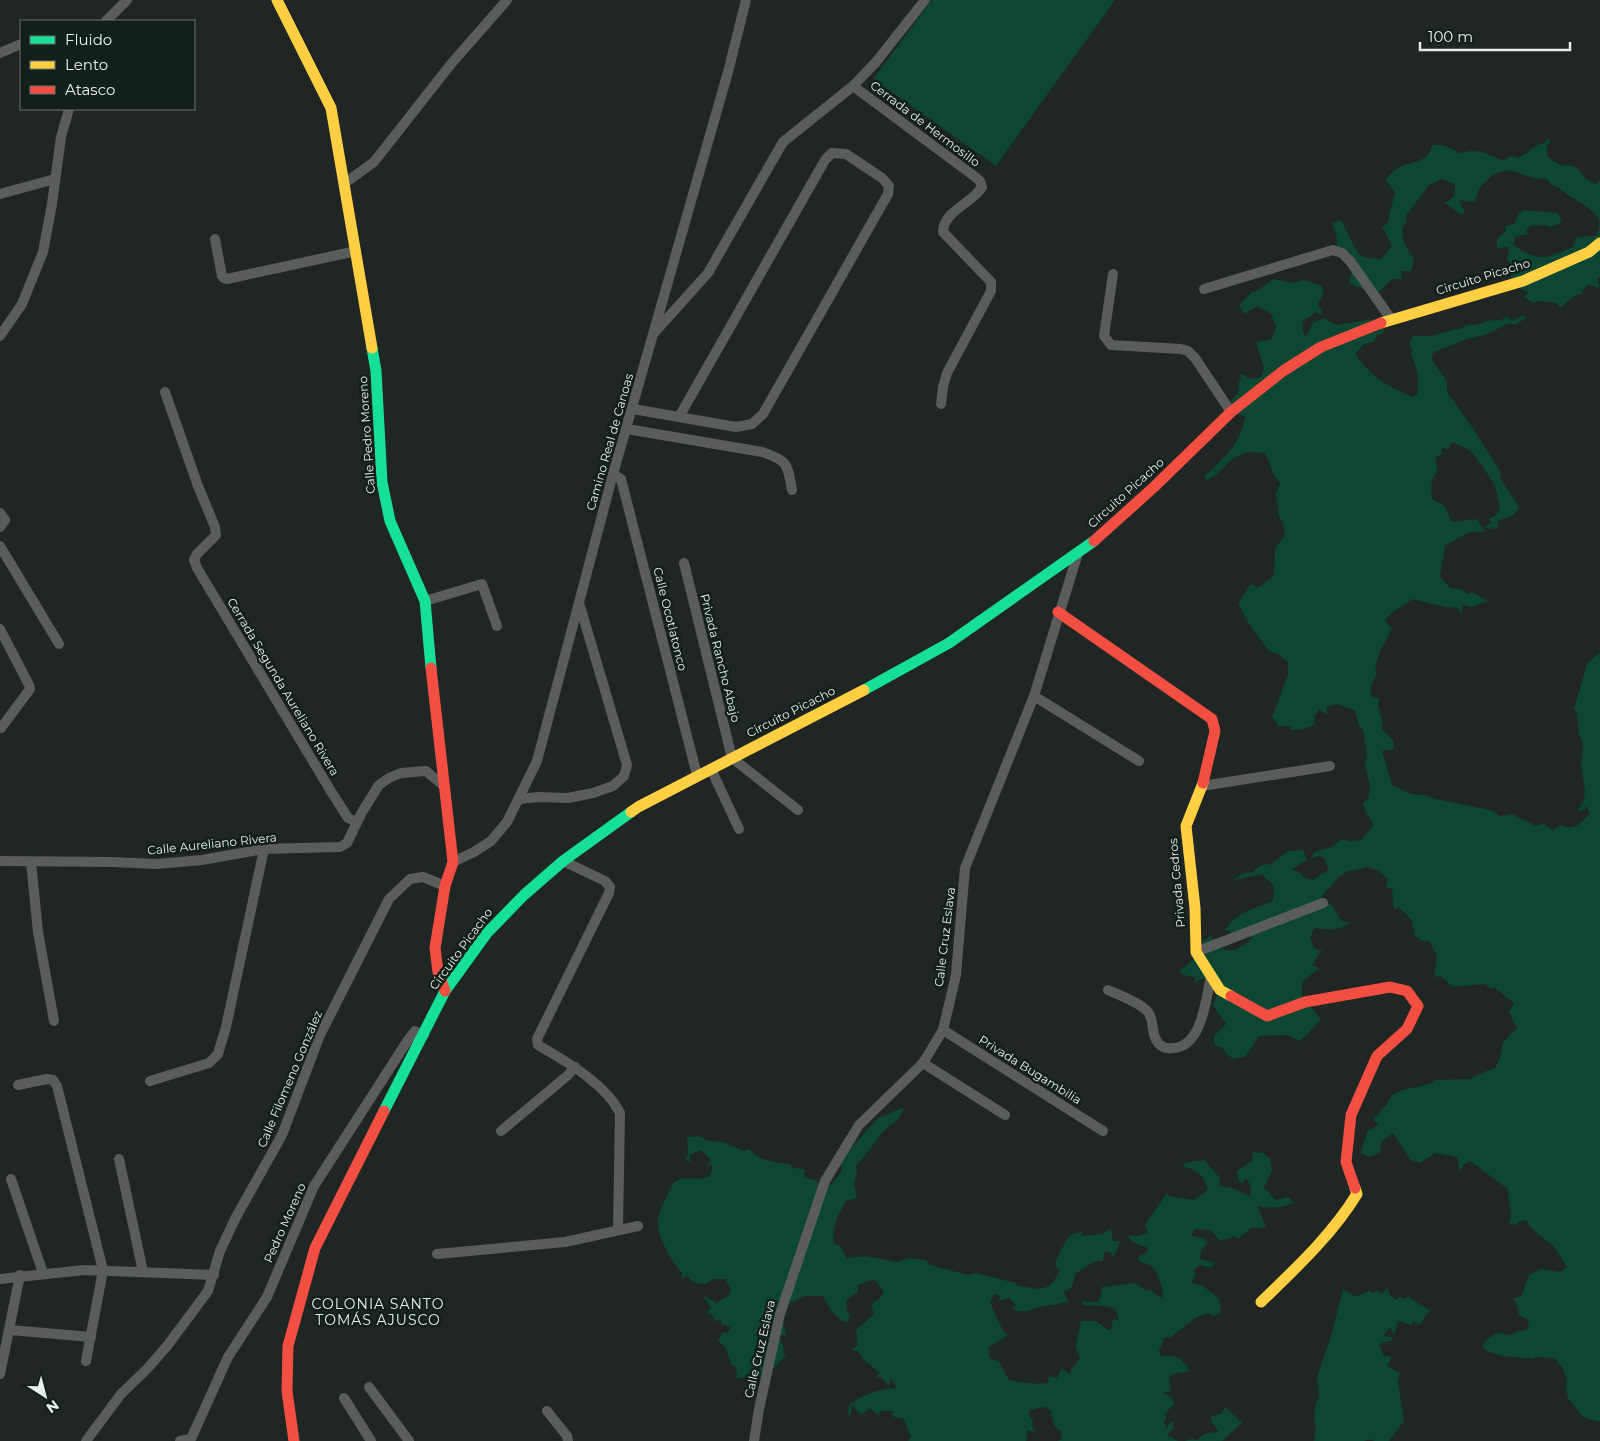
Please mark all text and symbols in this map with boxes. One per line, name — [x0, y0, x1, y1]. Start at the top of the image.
legend — [20, 20, 195, 110]
scale bar — [1420, 20, 1570, 52]
text: 100 m — [1428, 27, 1473, 46]
text: Fluido — [65, 30, 112, 49]
text: Lento — [65, 55, 108, 74]
street label: Cerrada de Hermosillo — [867, 77, 983, 170]
text: Atasco — [65, 80, 115, 99]
street label: Circuito Picacho — [1434, 255, 1532, 298]
street label: Camino Real de Canoas — [583, 371, 636, 512]
street label: Calle Pedro Moreno — [355, 376, 378, 494]
street label: Circuito Picacho — [1084, 454, 1167, 531]
street label: Calle Ocotlatonco — [650, 566, 691, 672]
street label: Privada Rancho Abajo — [697, 592, 744, 724]
street label: Cerrada Segunda Aureliano Rivera — [224, 595, 343, 778]
street label: Circuito Picacho — [744, 683, 838, 740]
street label: Calle Aureliano Rivera — [147, 829, 277, 858]
street label: Privada Cedros — [1165, 838, 1188, 928]
street label: Calle Cruz Eslava — [931, 886, 958, 988]
street label: Circuito Picacho — [426, 905, 495, 993]
street label: Calle Filomeno González — [254, 1008, 325, 1150]
street label: Privada Bugambilia — [976, 1032, 1084, 1107]
street label: Pedro Moreno — [260, 1181, 309, 1265]
district label: COLONIA SANTO TOMÁS AJUSCO — [312, 1295, 444, 1329]
street label: Calle Cruz Eslava — [741, 1298, 778, 1399]
north arrow — [20, 1371, 70, 1421]
text: N — [43, 1396, 63, 1417]

